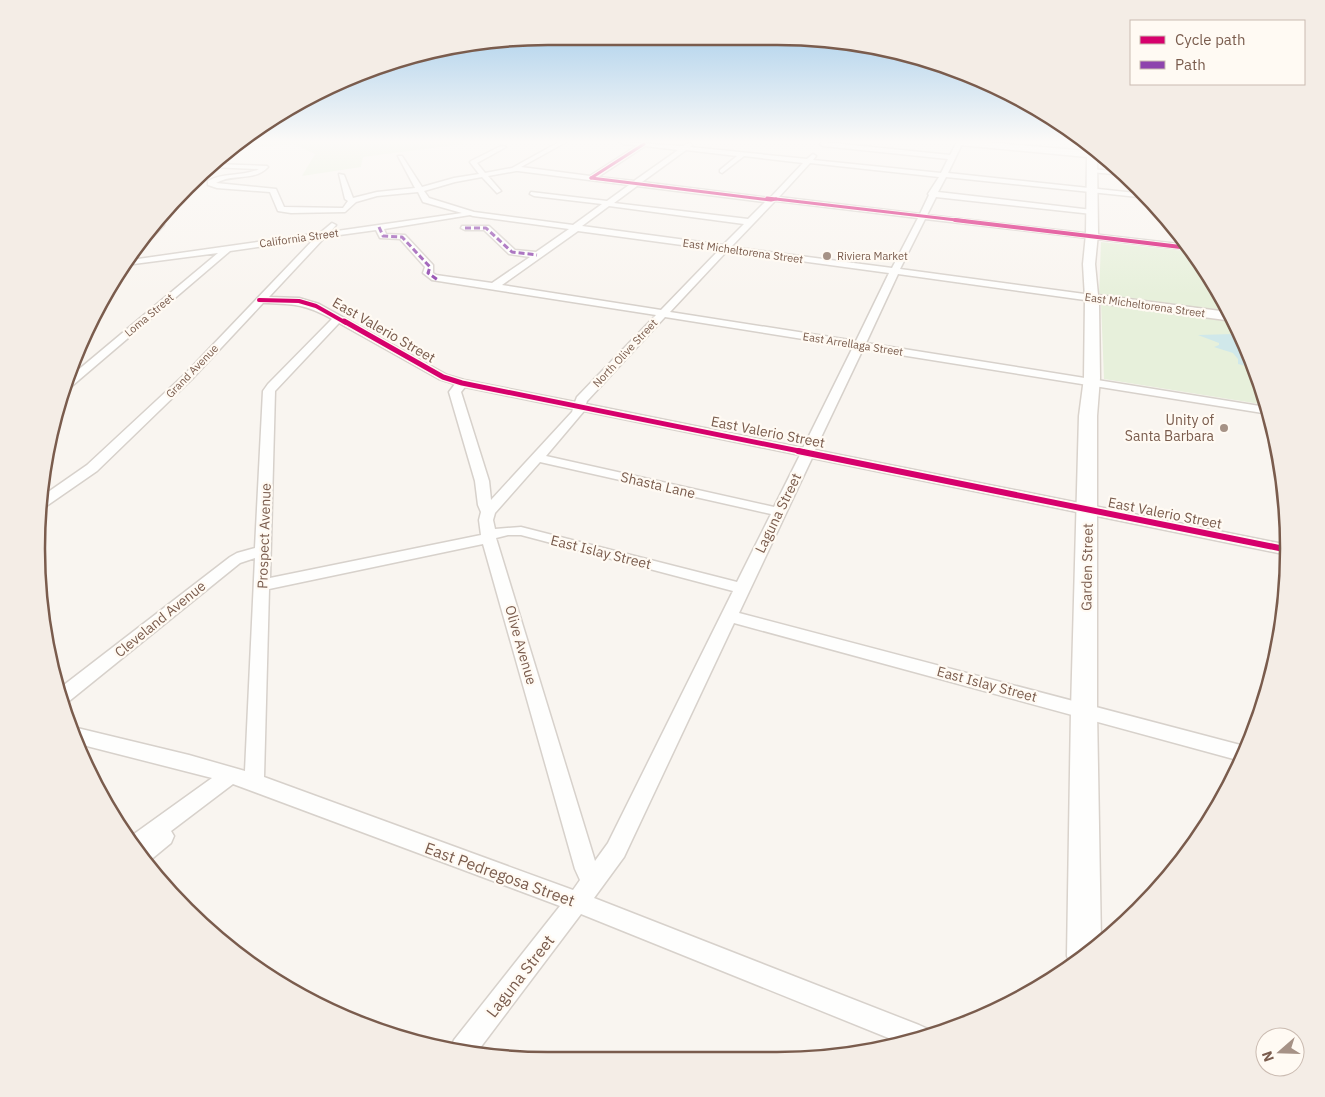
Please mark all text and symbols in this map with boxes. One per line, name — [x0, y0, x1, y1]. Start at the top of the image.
legend — [1130, 20, 1305, 85]
text: Cycle path — [1175, 30, 1246, 49]
text: Path — [1175, 55, 1206, 74]
street label: California Street — [259, 225, 340, 250]
street label: East Micheltorena Street — [682, 236, 804, 266]
place label: Riviera Market — [837, 249, 908, 263]
marker: Riviera Market — [821, 250, 833, 262]
street label: Loma Street — [122, 290, 177, 340]
street label: East Micheltorena Street — [1084, 290, 1206, 320]
street label: East Valerio Street — [329, 293, 439, 367]
street label: North Olive Street — [590, 316, 660, 390]
street label: East Arrellaga Street — [802, 329, 904, 359]
street label: Grand Avenue — [163, 341, 221, 401]
place label: Unity of Santa Barbara — [1125, 411, 1215, 445]
street label: East Valerio Street — [709, 412, 827, 452]
marker: Unity of Santa Barbara — [1218, 422, 1230, 434]
street label: Shasta Lane — [619, 468, 697, 502]
street label: Laguna Street — [751, 470, 805, 556]
street label: Prospect Avenue — [253, 482, 275, 589]
street label: East Valerio Street — [1106, 493, 1224, 533]
street label: Garden Street — [1077, 523, 1097, 611]
street label: East Islay Street — [549, 531, 653, 573]
street label: Cleveland Avenue — [111, 577, 209, 661]
street label: Olive Avenue — [501, 603, 541, 687]
street label: East Islay Street — [935, 662, 1039, 706]
street label: East Pedregosa Street — [422, 838, 578, 910]
street label: Laguna Street — [482, 931, 558, 1021]
north arrow — [1255, 1027, 1305, 1077]
text: N — [1258, 1049, 1278, 1064]

